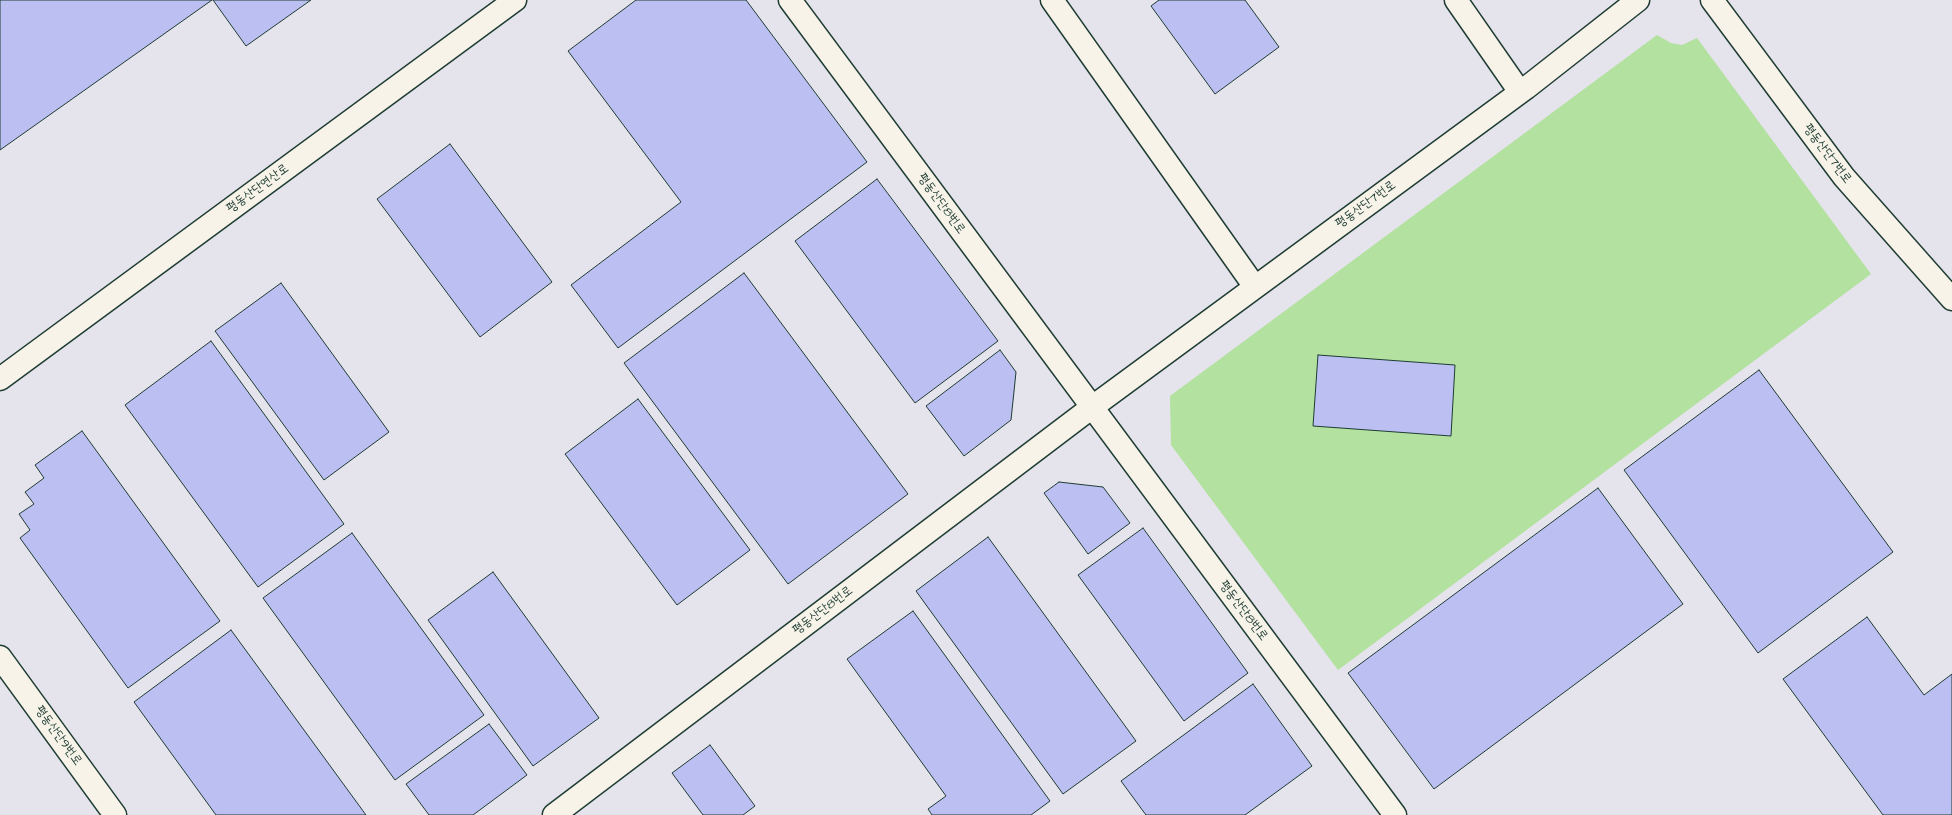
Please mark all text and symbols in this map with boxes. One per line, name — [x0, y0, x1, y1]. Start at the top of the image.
street label: 평동산단7번로 — [1799, 121, 1855, 187]
street label: 평동산단연산로 — [224, 161, 292, 217]
street label: 평동산단8번로 — [914, 171, 968, 237]
street label: 평동산단7번로 — [1333, 178, 1399, 232]
street label: 평동산단8번로 — [1215, 578, 1271, 644]
street label: 평동산단8번로 — [790, 583, 856, 639]
street label: 평동산단9번로 — [31, 703, 85, 769]

